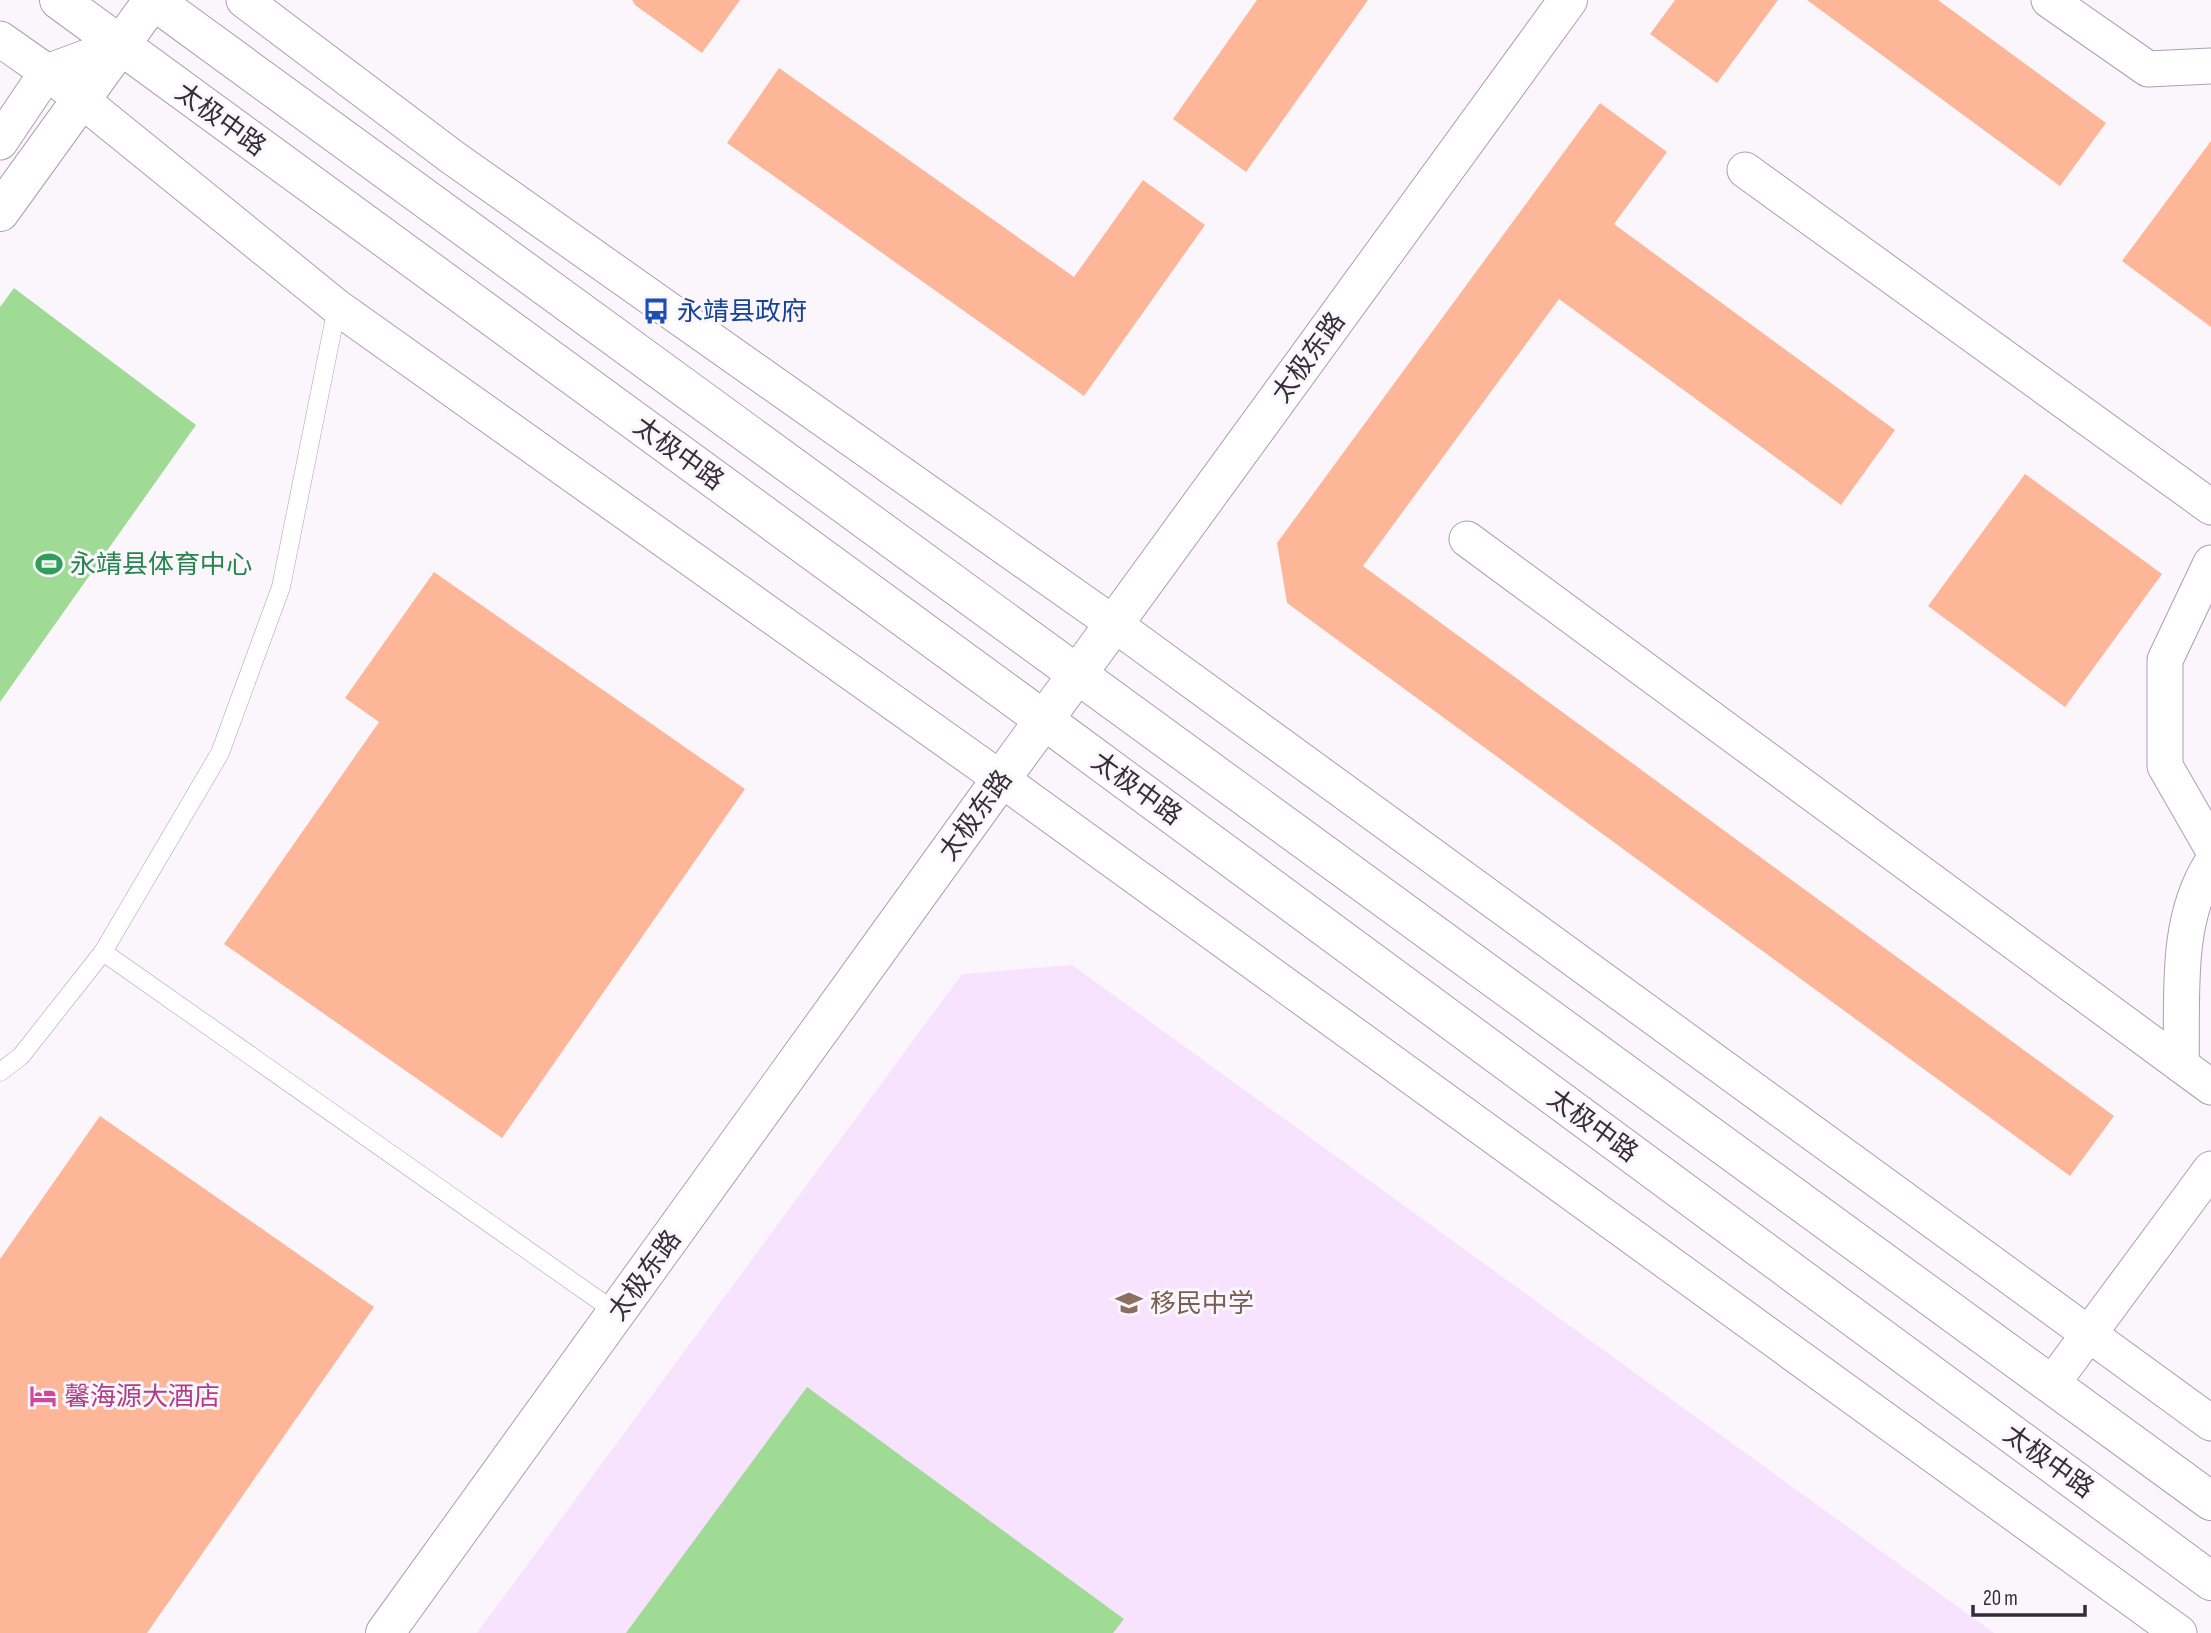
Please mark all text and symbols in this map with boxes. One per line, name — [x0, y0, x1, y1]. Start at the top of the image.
street label: 太极中路 — [169, 77, 271, 163]
bus stop icon: 永靖县政府 — [641, 296, 671, 326]
place label: 永靖县政府 — [677, 297, 807, 328]
street label: 太极东路 — [1266, 307, 1352, 409]
street label: 太极中路 — [627, 411, 729, 497]
sports icon: 永靖县体育中心 — [34, 549, 64, 579]
place label: 永靖县体育中心 — [70, 550, 252, 581]
street label: 太极中路 — [1085, 746, 1187, 832]
street label: 太极东路 — [933, 765, 1019, 867]
street label: 太极中路 — [1541, 1083, 1643, 1169]
street label: 太极东路 — [602, 1225, 688, 1327]
school or university icon: 移民中学 — [1114, 1288, 1144, 1318]
place label: 移民中学 — [1150, 1289, 1254, 1320]
hotel icon: 馨海源大酒店 — [28, 1381, 58, 1411]
place label: 馨海源大酒店 — [64, 1382, 220, 1413]
street label: 太极中路 — [1997, 1419, 2099, 1505]
scale bar — [1973, 1574, 2085, 1618]
text: 20 m — [1983, 1586, 2018, 1611]

